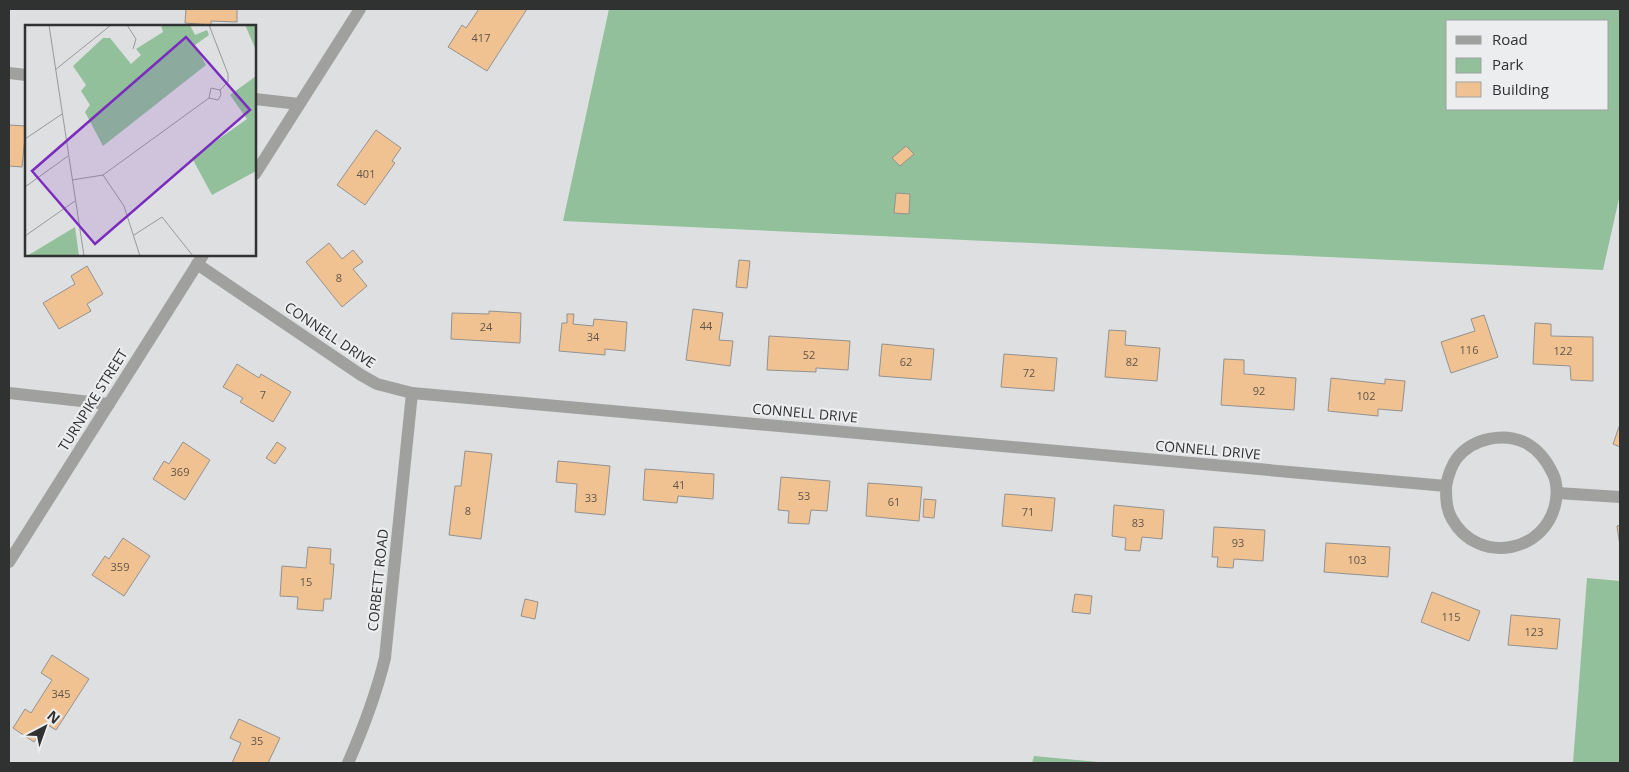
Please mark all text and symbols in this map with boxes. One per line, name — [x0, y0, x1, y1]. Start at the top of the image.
legend — [1446, 20, 1609, 110]
inset map — [25, 25, 256, 256]
text: Road — [1492, 29, 1528, 49]
house number: 417 — [472, 30, 490, 45]
text: Park — [1492, 54, 1523, 74]
text: Building — [1492, 79, 1549, 99]
house number: 401 — [357, 166, 375, 181]
house number: 8 — [336, 270, 342, 285]
street label: CONNELL DRIVE — [281, 297, 379, 372]
house number: 44 — [700, 318, 713, 333]
house number: 24 — [480, 319, 493, 334]
house number: 34 — [587, 329, 600, 344]
house number: 116 — [1460, 342, 1478, 357]
house number: 122 — [1554, 343, 1572, 358]
street label: TURNPIKE STREET — [54, 345, 132, 454]
house number: 52 — [803, 347, 815, 362]
house number: 62 — [900, 354, 912, 369]
house number: 82 — [1126, 354, 1138, 369]
house number: 72 — [1023, 365, 1035, 380]
house number: 92 — [1253, 383, 1265, 398]
house number: 7 — [260, 387, 266, 402]
house number: 102 — [1357, 388, 1375, 403]
street label: CONNELL DRIVE — [752, 398, 858, 427]
street label: CONNELL DRIVE — [1155, 435, 1261, 464]
house number: 369 — [171, 464, 189, 479]
house number: 41 — [673, 477, 685, 492]
house number: 53 — [798, 488, 810, 503]
house number: 33 — [585, 490, 597, 505]
house number: 61 — [888, 494, 900, 509]
house number: 8 — [465, 503, 471, 518]
house number: 71 — [1022, 504, 1034, 519]
house number: 83 — [1132, 515, 1144, 530]
street label: CORBETT ROAD — [363, 528, 392, 632]
house number: 93 — [1232, 535, 1244, 550]
house number: 103 — [1348, 552, 1366, 567]
house number: 359 — [111, 559, 129, 574]
house number: 15 — [300, 574, 312, 589]
house number: 115 — [1442, 609, 1460, 624]
house number: 123 — [1525, 624, 1543, 639]
house number: 345 — [52, 686, 70, 701]
north arrow — [20, 702, 70, 752]
text: N — [43, 706, 64, 728]
house number: 35 — [251, 733, 263, 748]

